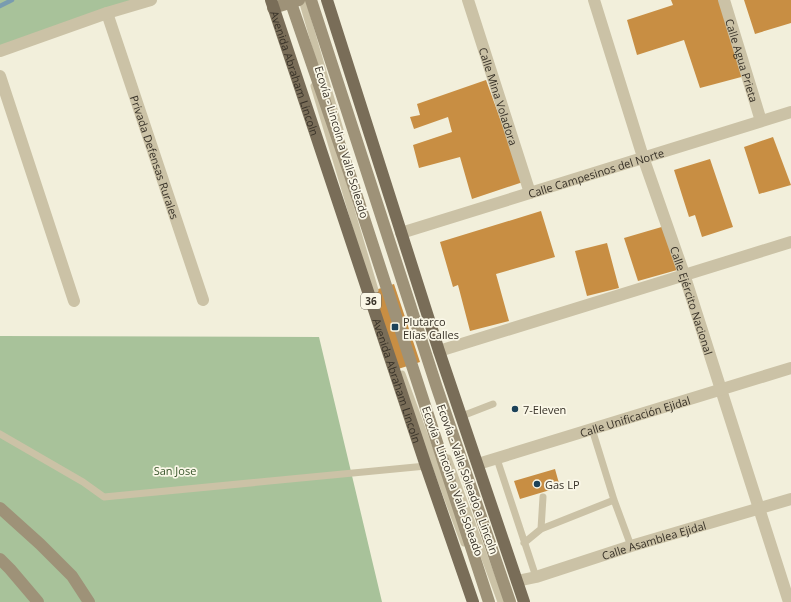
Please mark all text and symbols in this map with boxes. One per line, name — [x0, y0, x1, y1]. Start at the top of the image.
street label: Avenida Abraham Lincoln — [268, 9, 323, 138]
street label: Calle Agua Prieta — [723, 17, 762, 104]
street label: Calle Mina Voladora — [476, 45, 522, 147]
street label: Ecovía - Lincoln a Valle Soleado — [312, 64, 372, 220]
street label: Privada Defensas Rurales — [127, 93, 183, 221]
street label: Calle Campesinos del Norte — [526, 144, 666, 201]
street label: Calle Ejército Nacional — [667, 244, 717, 357]
road number: 36 — [361, 293, 381, 309]
place label: Plutarco Elías Calles — [403, 314, 459, 342]
street label: Avenida Abraham Lincoln — [370, 316, 425, 445]
marker: Plutarco Elías Calles — [390, 322, 400, 332]
street label: Calle Unificación Ejidal — [578, 392, 692, 440]
street label: Ecovía - Valle Soleado a Lincoln — [434, 402, 502, 556]
place label: 7-Eleven — [523, 402, 566, 417]
street label: Ecovía - Lincoln a Valle Soleado — [419, 404, 487, 558]
marker: 7-Eleven — [510, 404, 520, 414]
park label: San Jose — [154, 463, 196, 478]
place label: Gas LP — [545, 477, 580, 492]
marker: Gas LP — [532, 479, 542, 489]
street label: Calle Asamblea Ejidal — [600, 517, 708, 563]

